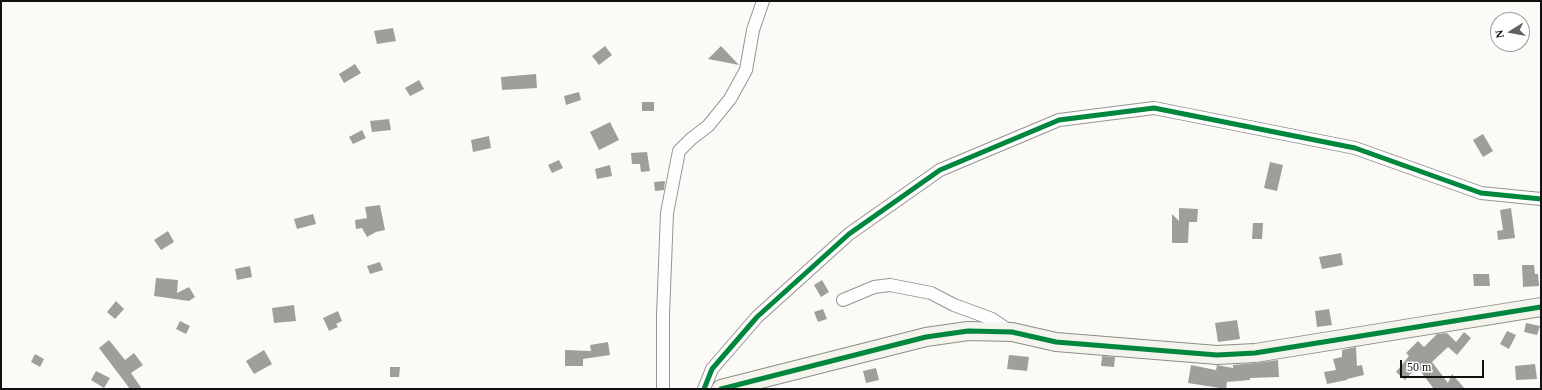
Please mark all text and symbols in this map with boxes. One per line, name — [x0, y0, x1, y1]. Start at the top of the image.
north arrow — [1490, 12, 1530, 52]
text: N — [1493, 29, 1506, 39]
scale bar — [1402, 352, 1486, 378]
text: 50 m — [1407, 360, 1431, 374]

